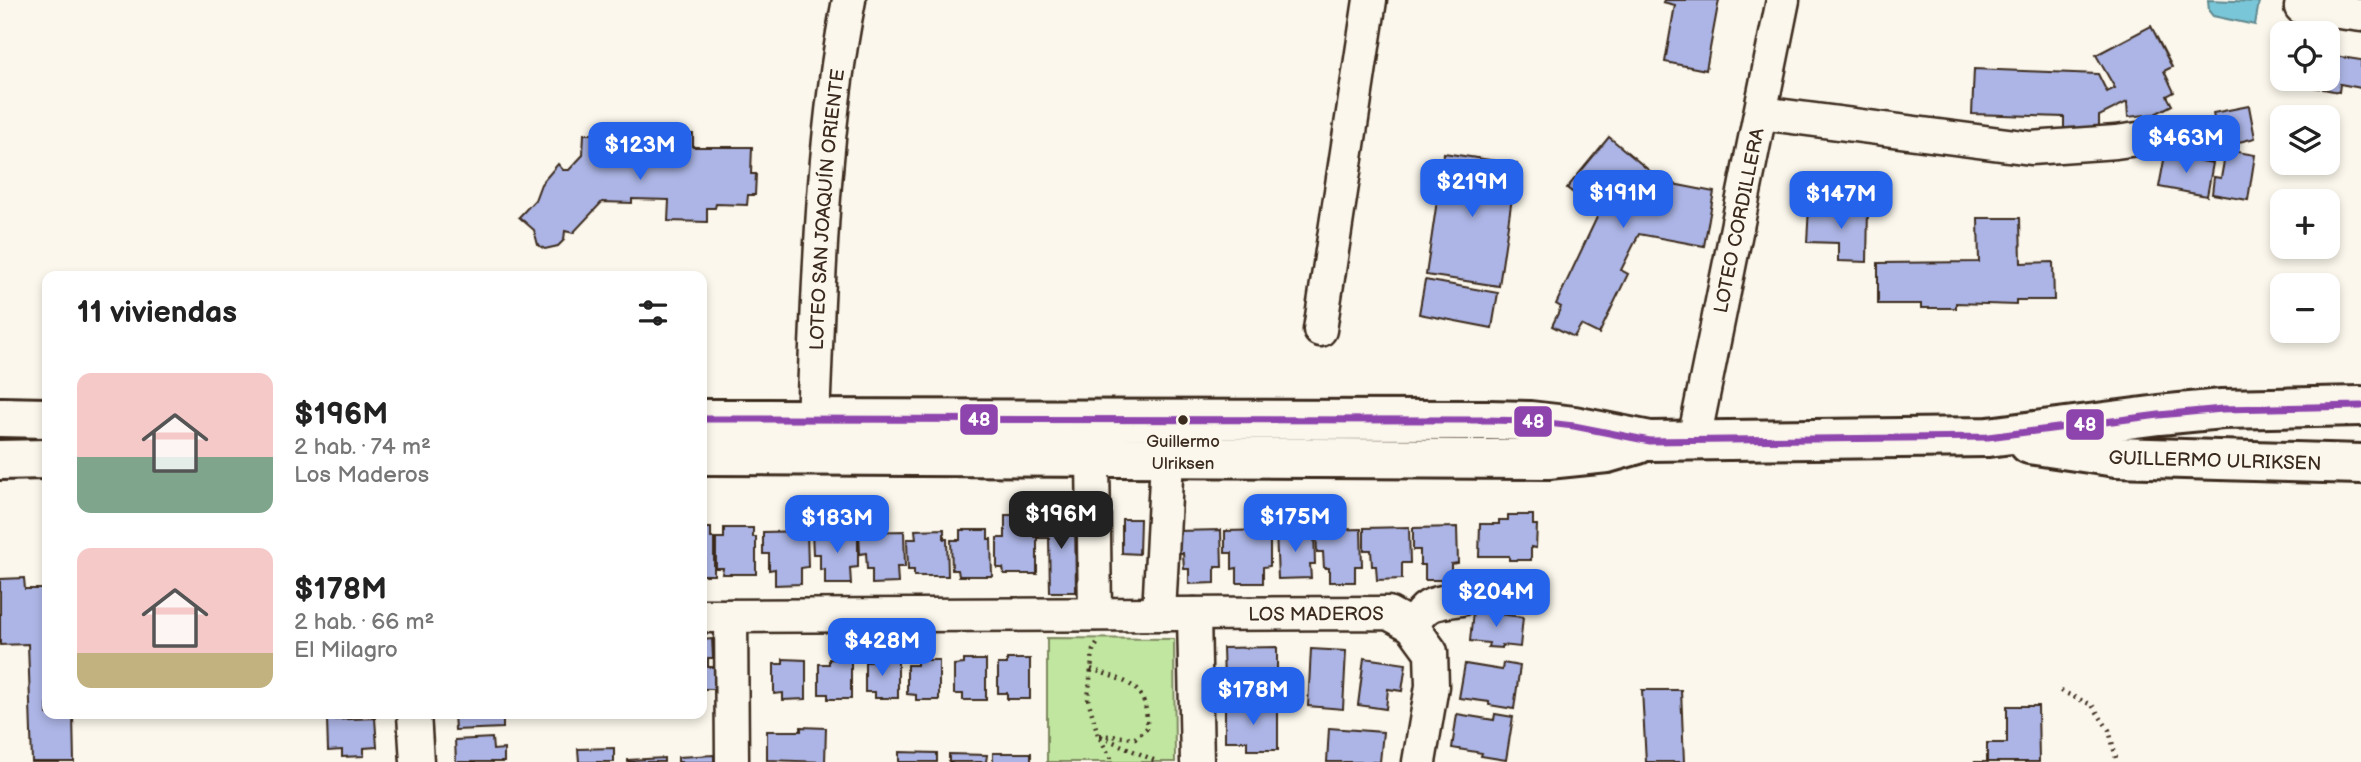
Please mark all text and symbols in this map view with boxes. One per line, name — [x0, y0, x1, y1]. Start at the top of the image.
map controls — [2270, 21, 2340, 343]
button: locate — [2270, 21, 2340, 91]
street label: LOTEO SAN JOAQUÍN ORIENTE — [806, 68, 850, 351]
button: layers — [2270, 105, 2340, 175]
pin: $463M — [2137, 116, 2235, 175]
pin: $123M — [591, 122, 689, 182]
text: $463M — [2148, 124, 2224, 152]
street label: LOTEO CORDILLERA — [1710, 126, 1770, 315]
text: $123M — [604, 131, 676, 159]
pin: $219M — [1423, 160, 1521, 219]
text: $219M — [1436, 168, 1508, 196]
pin: $191M — [1574, 170, 1672, 230]
pin: $147M — [1792, 172, 1890, 231]
text: $191M — [1589, 179, 1657, 207]
text: $147M — [1806, 180, 1876, 208]
button: + — [2270, 189, 2340, 259]
button: − — [2270, 273, 2340, 343]
icon: filters — [634, 294, 672, 332]
text: 11 viviendas — [77, 295, 237, 331]
text: $196M — [294, 397, 388, 433]
icon: home — [133, 401, 217, 485]
line badge: 48 — [959, 403, 999, 436]
line badge: 48 — [1513, 405, 1553, 438]
line badge: 48 — [2065, 408, 2105, 441]
text: 48 — [968, 409, 990, 432]
text: 48 — [1522, 411, 1544, 434]
marker: Guillermo Ulriksen — [1176, 413, 1190, 427]
text: 48 — [2074, 414, 2096, 437]
place label: Guillermo Ulriksen — [1146, 432, 1220, 474]
text: 2 hab. · 74 m² — [294, 433, 431, 461]
street label: GUILLERMO ULRIKSEN — [2107, 446, 2322, 476]
text: Los Maderos — [294, 461, 429, 489]
pin: $196M — [1012, 491, 1110, 551]
pin: $175M — [1246, 494, 1344, 554]
pin: $183M — [788, 496, 886, 555]
text: $196M — [1025, 500, 1097, 528]
text: $175M — [1260, 503, 1330, 531]
text: $183M — [801, 504, 873, 532]
pin: $204M — [1447, 570, 1545, 629]
text: $178M — [294, 572, 387, 608]
icon: home — [133, 576, 217, 660]
text: $204M — [1458, 578, 1534, 606]
street label: LOS MADEROS — [1248, 603, 1384, 627]
text: 2 hab. · 66 m² — [294, 608, 434, 636]
pin: $428M — [833, 618, 931, 678]
text: $428M — [844, 627, 920, 655]
text: El Milagro — [294, 636, 398, 664]
pin: $178M — [1204, 668, 1302, 727]
text: $178M — [1217, 676, 1289, 704]

